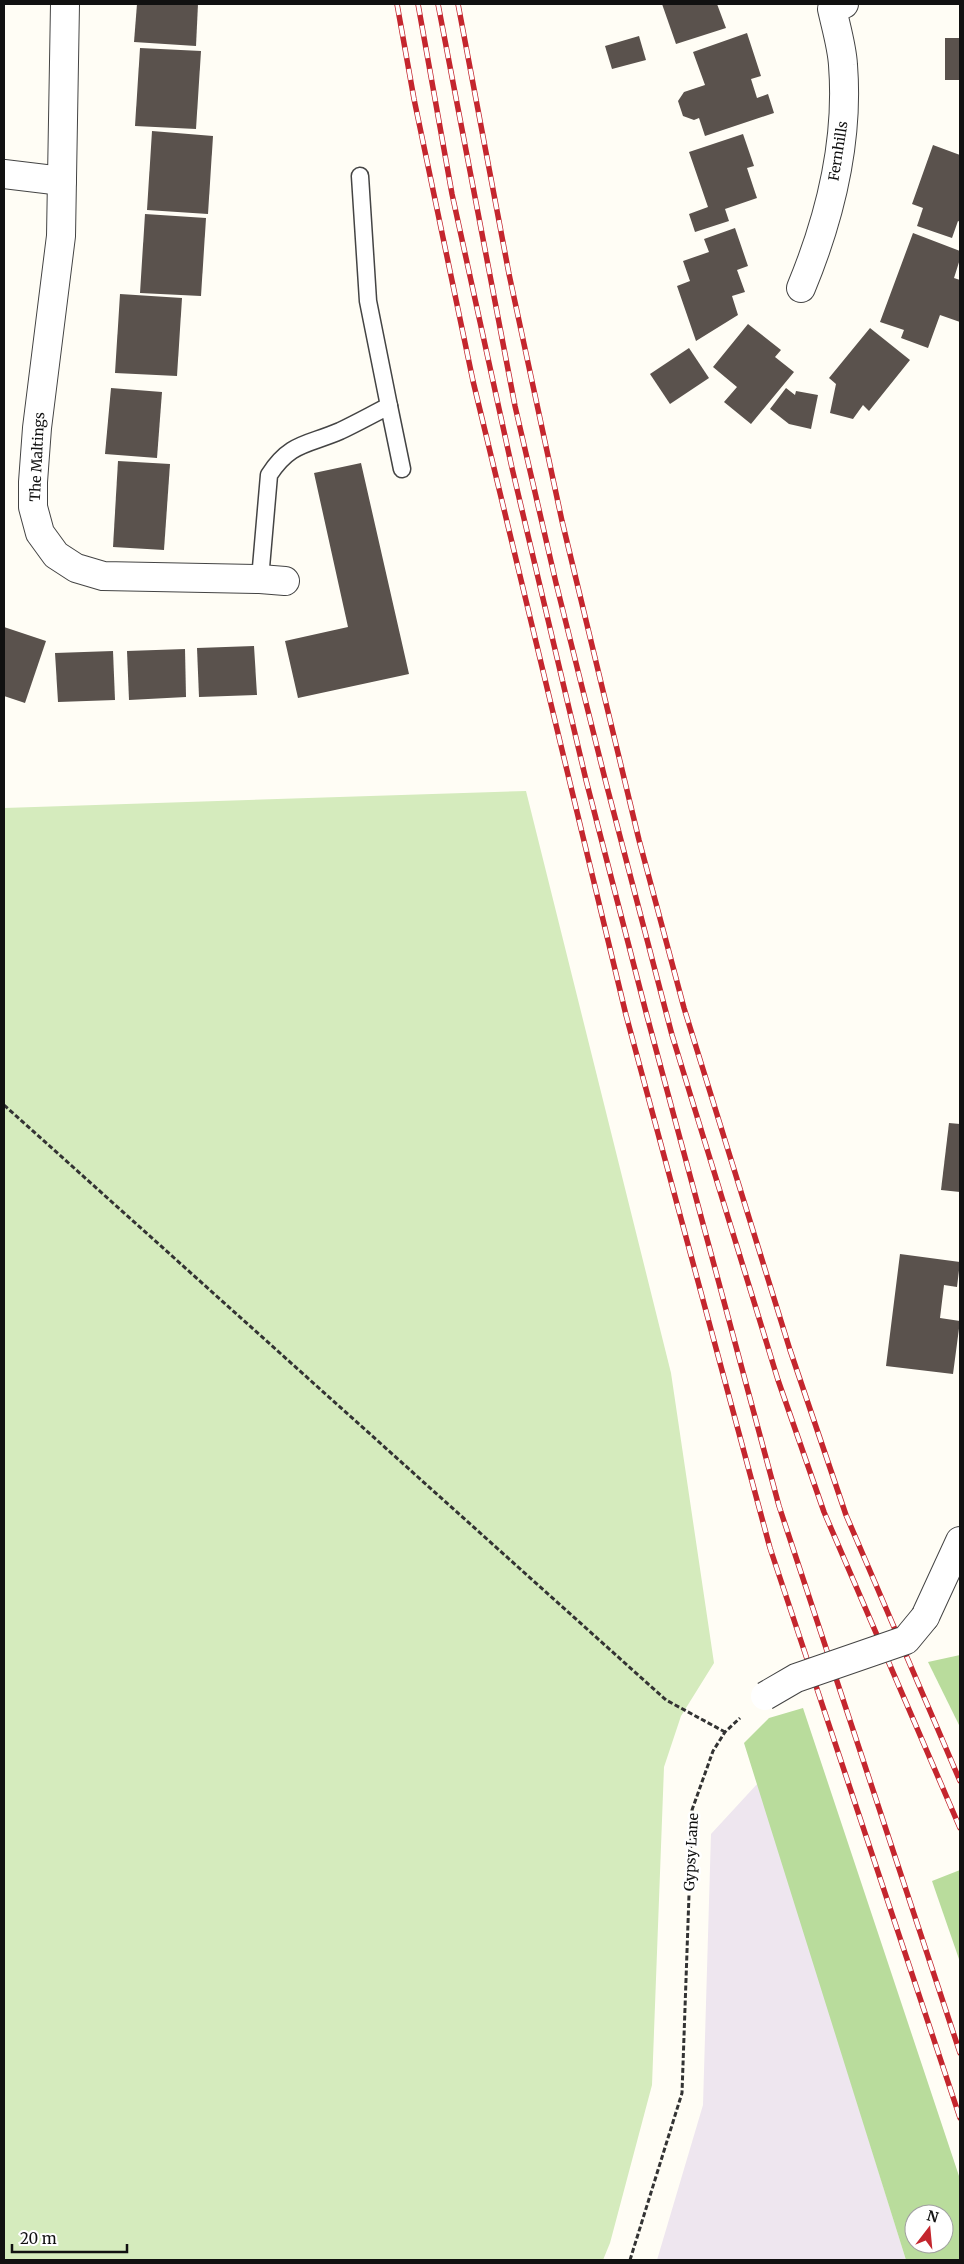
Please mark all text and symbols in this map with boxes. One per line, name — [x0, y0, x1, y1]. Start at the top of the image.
street label: Fernhills — [824, 120, 852, 182]
street label: The Maltings — [26, 412, 48, 502]
street label: Gypsy Lane — [680, 1812, 702, 1892]
north arrow — [904, 2204, 954, 2254]
text: N — [925, 2206, 940, 2227]
scale bar — [12, 2222, 128, 2254]
text: 20 m — [20, 2229, 57, 2248]

